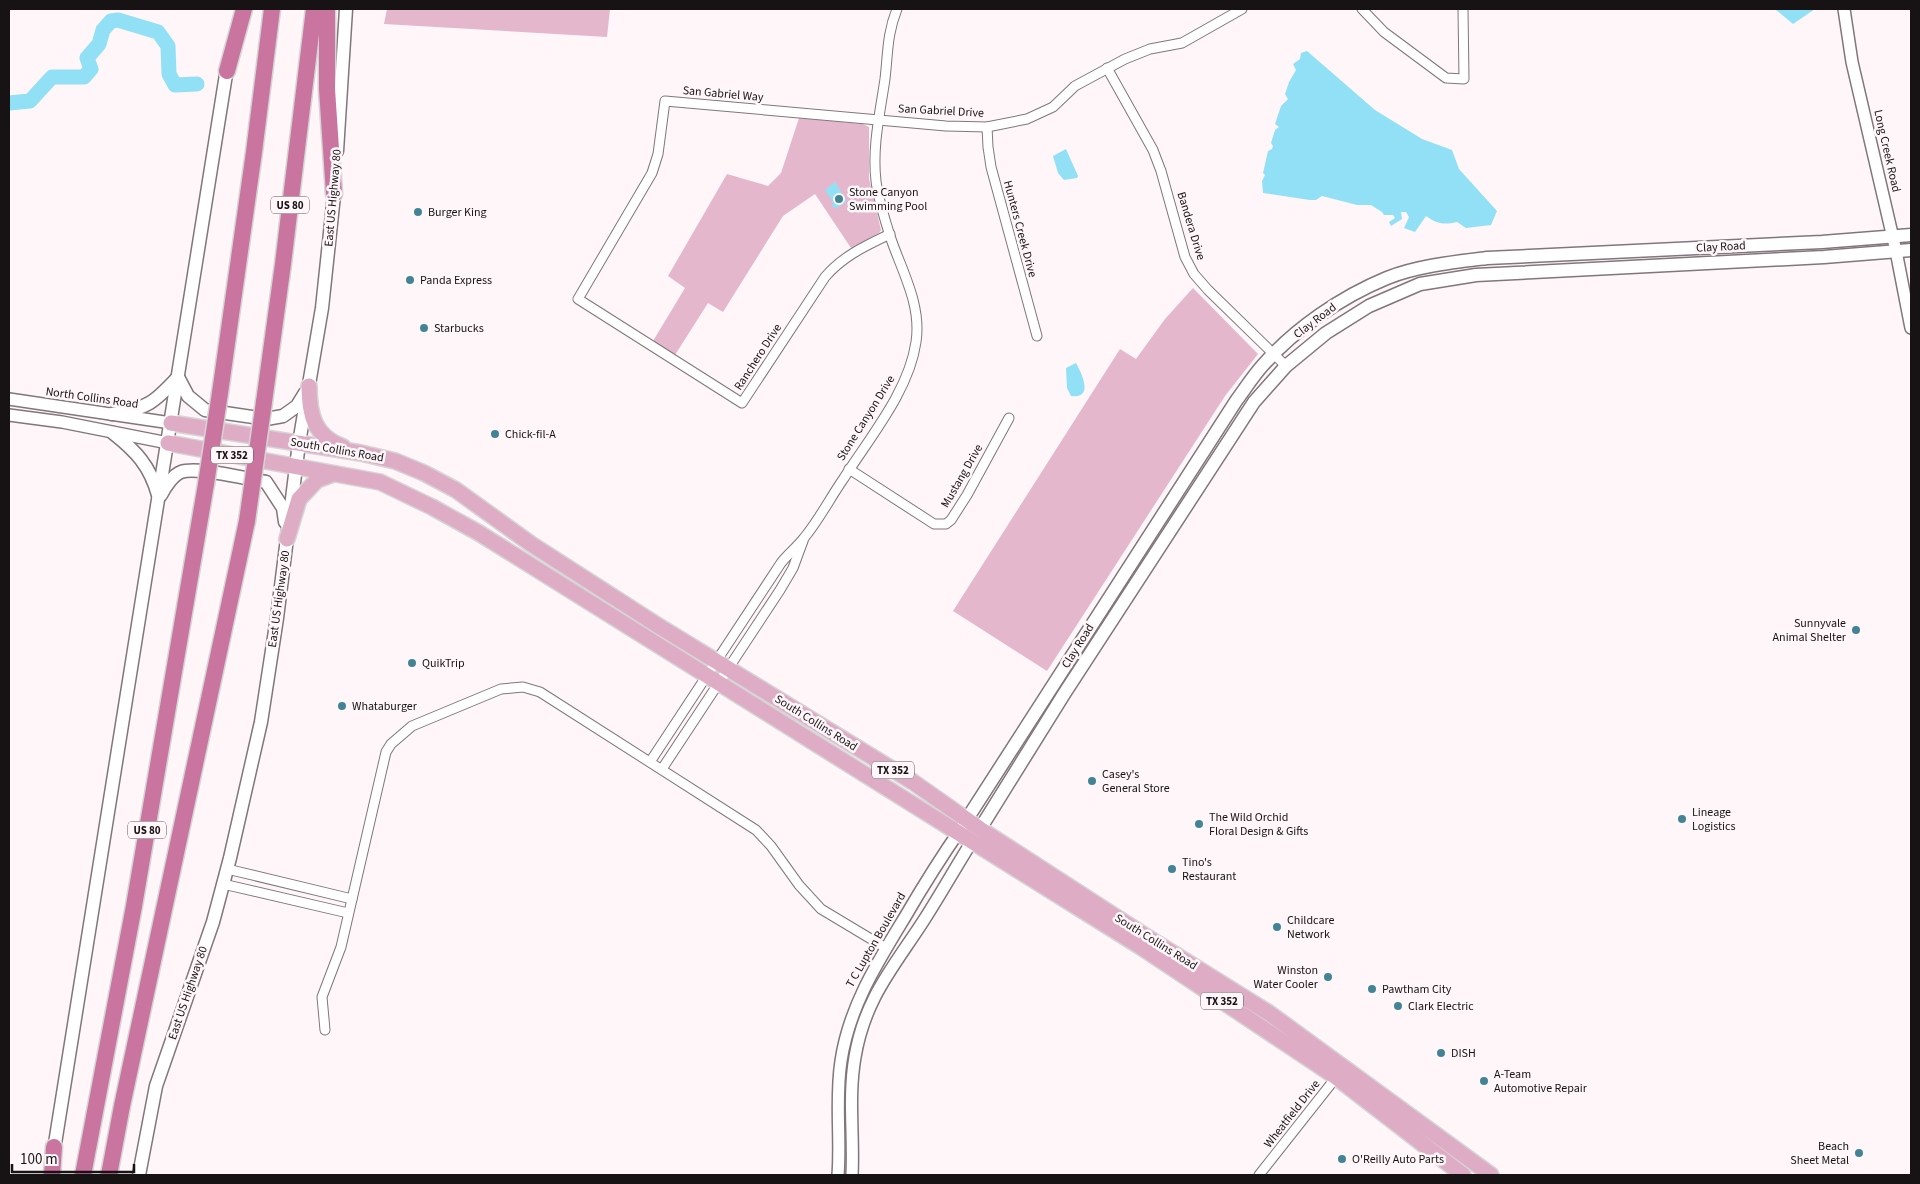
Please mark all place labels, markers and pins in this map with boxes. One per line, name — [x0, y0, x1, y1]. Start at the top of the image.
place label: Stone Canyon Swimming Pool — [849, 184, 927, 215]
marker: Stone Canyon Swimming Pool — [833, 193, 845, 205]
place label: Burger King — [428, 204, 487, 221]
marker: Burger King — [412, 206, 424, 218]
place label: Panda Express — [420, 272, 492, 289]
marker: Panda Express — [404, 274, 416, 286]
place label: Starbucks — [434, 320, 484, 337]
marker: Starbucks — [418, 322, 430, 334]
place label: Chick-fil-A — [505, 426, 556, 443]
marker: Chick-fil-A — [489, 428, 501, 440]
place label: Sunnyvale Animal Shelter — [1773, 615, 1847, 646]
marker: Sunnyvale Animal Shelter — [1850, 624, 1862, 636]
place label: QuikTrip — [422, 655, 465, 672]
marker: QuikTrip — [406, 657, 418, 669]
place label: Whataburger — [352, 698, 418, 715]
marker: Whataburger — [336, 700, 348, 712]
place label: Casey's General Store — [1102, 766, 1170, 797]
marker: Casey's General Store — [1086, 775, 1098, 787]
place label: Lineage Logistics — [1692, 804, 1736, 835]
place label: The Wild Orchid Floral Design & Gifts — [1209, 809, 1308, 840]
marker: Lineage Logistics — [1676, 813, 1688, 825]
marker: The Wild Orchid Floral Design & Gifts — [1193, 818, 1205, 830]
place label: Tino's Restaurant — [1182, 854, 1236, 885]
marker: Tino's Restaurant — [1166, 863, 1178, 875]
place label: Childcare Network — [1287, 912, 1334, 943]
marker: Childcare Network — [1271, 921, 1283, 933]
place label: Winston Water Cooler — [1253, 962, 1319, 993]
marker: Winston Water Cooler — [1322, 971, 1334, 983]
place label: Pawtham City — [1382, 981, 1452, 998]
marker: Pawtham City — [1366, 983, 1378, 995]
place label: Clark Electric — [1408, 998, 1474, 1015]
marker: Clark Electric — [1392, 1000, 1404, 1012]
place label: DISH — [1451, 1045, 1476, 1062]
marker: DISH — [1435, 1047, 1447, 1059]
place label: A-Team Automotive Repair — [1494, 1066, 1588, 1097]
marker: A-Team Automotive Repair — [1478, 1075, 1490, 1087]
place label: Beach Sheet Metal — [1790, 1138, 1849, 1169]
marker: Beach Sheet Metal — [1853, 1147, 1865, 1159]
place label: O'Reilly Auto Parts — [1352, 1151, 1444, 1168]
marker: O'Reilly Auto Parts — [1336, 1153, 1348, 1165]

